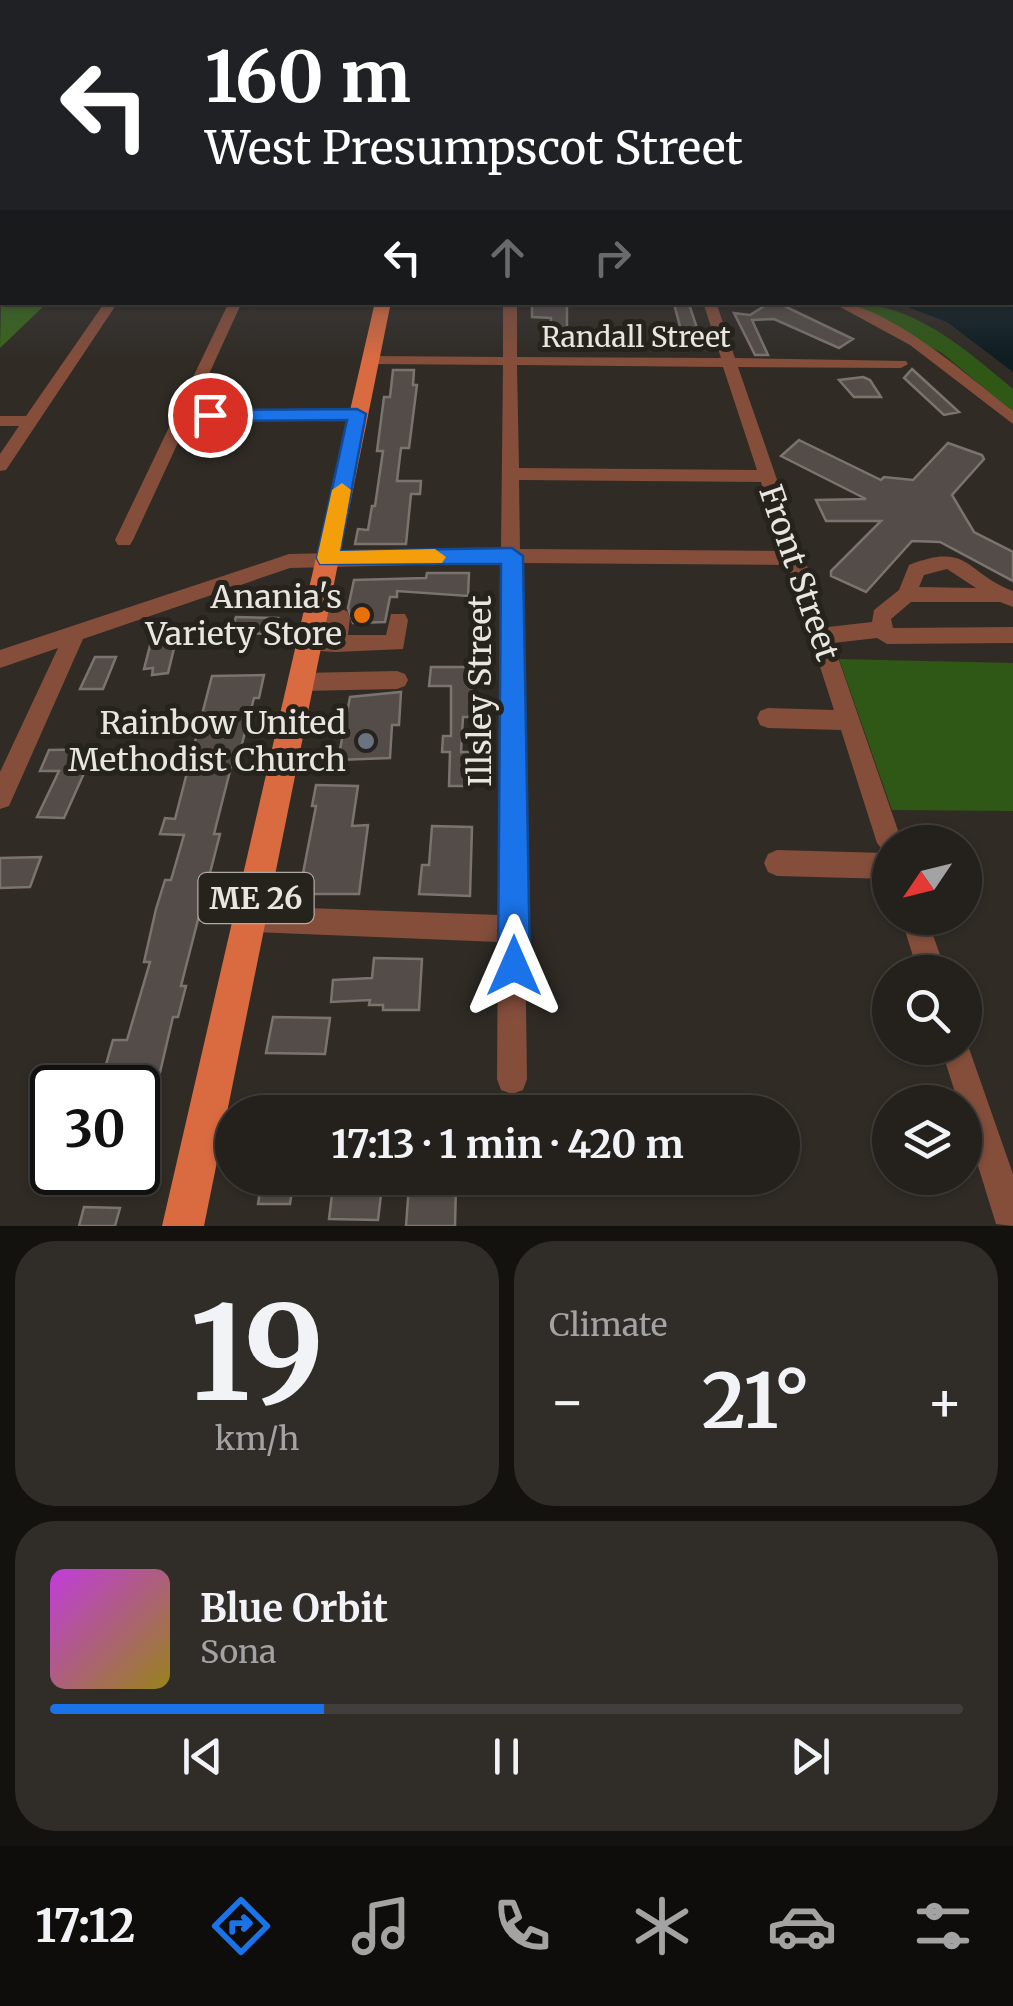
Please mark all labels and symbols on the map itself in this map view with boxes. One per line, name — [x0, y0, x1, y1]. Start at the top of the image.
street label: Randall Street — [541, 319, 731, 355]
pin — [168, 373, 253, 458]
street label: Front Street — [750, 480, 848, 667]
place label: Anania's Variety Store — [144, 577, 342, 654]
street label: Illsley Street — [460, 595, 500, 787]
marker: Anania's Variety Store — [351, 604, 373, 626]
place label: Rainbow United Methodist Church — [68, 703, 346, 780]
marker: Rainbow United Methodist Church — [355, 730, 377, 752]
north arrow — [872, 825, 982, 935]
road number: ME 26 — [198, 873, 314, 923]
position arrow — [462, 914, 566, 1018]
speed limit sign: 30 — [30, 1065, 160, 1195]

